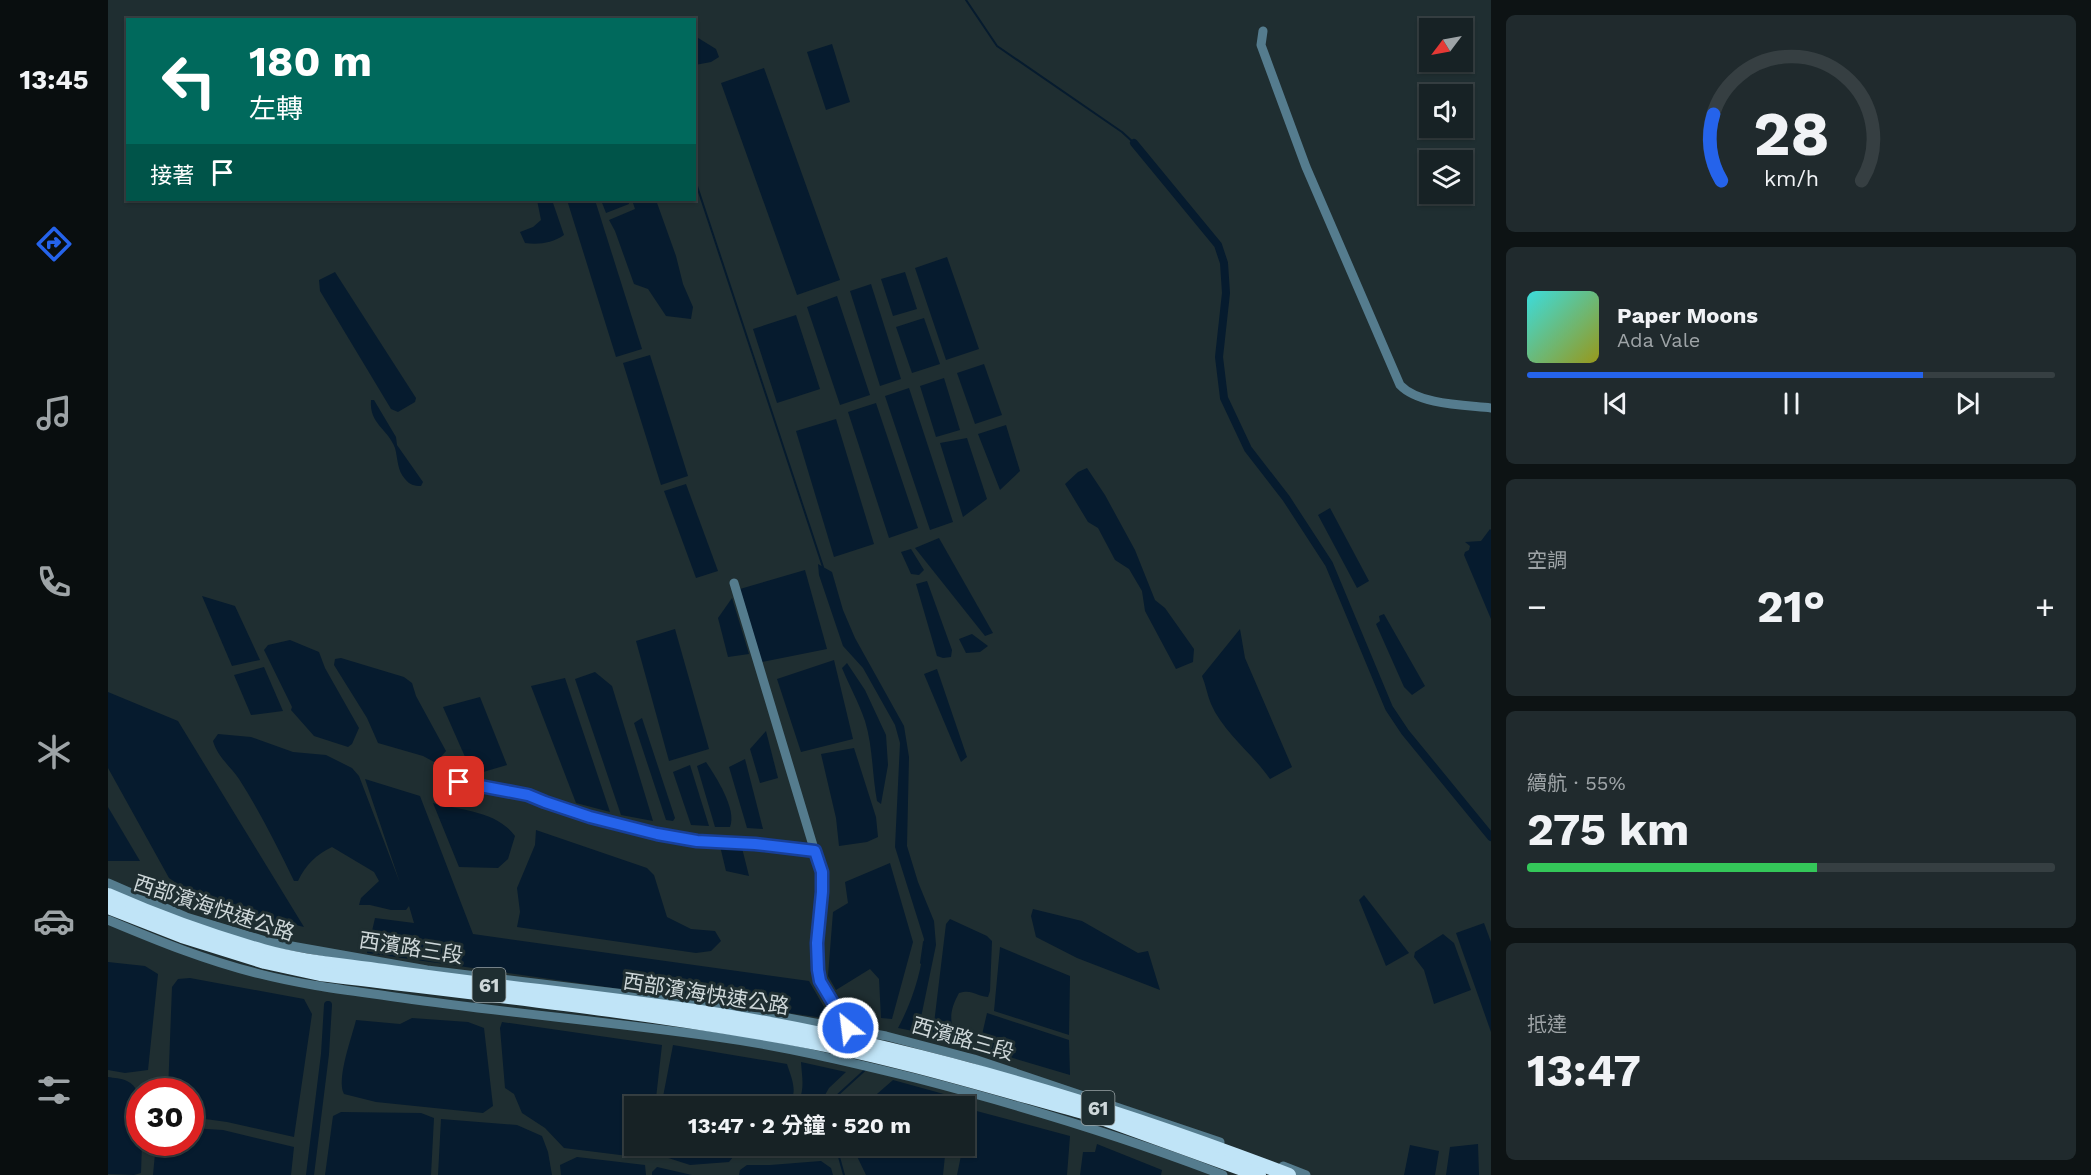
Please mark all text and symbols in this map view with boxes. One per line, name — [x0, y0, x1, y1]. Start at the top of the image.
north arrow — [1419, 18, 1473, 72]
map controls — [1419, 18, 1473, 204]
text: 180 m — [249, 37, 372, 86]
icon: left — [150, 42, 228, 120]
text: 13:45 — [20, 64, 89, 96]
button: sound — [1419, 84, 1473, 138]
text: 左轉 — [249, 93, 303, 125]
text: 28 — [1753, 97, 1829, 170]
button: layers — [1419, 150, 1473, 204]
icon: arrive — [206, 156, 239, 189]
text: 接著 — [150, 163, 194, 188]
text: km/h — [1763, 166, 1819, 191]
icon: directions — [33, 223, 75, 265]
text: Paper Moons — [1617, 303, 1758, 328]
text: Ada Vale — [1617, 328, 1700, 352]
icon: previous — [1599, 387, 1632, 420]
icon: pause — [1775, 387, 1808, 420]
icon: next — [1951, 387, 1984, 420]
icon: music — [33, 392, 75, 434]
text: 空調 — [1527, 548, 1567, 572]
icon: phone — [33, 561, 75, 603]
text: 21° — [1757, 580, 1825, 633]
text: − — [1527, 587, 1547, 626]
text: + — [2035, 587, 2055, 626]
icon: climate — [33, 731, 75, 773]
pin — [433, 756, 484, 807]
icon: arrive — [442, 765, 475, 798]
text: 續航 · 55% — [1527, 771, 1626, 795]
text: 275 km — [1527, 803, 1689, 856]
street label: 西部濱海快速公路 — [130, 870, 298, 945]
icon: car — [33, 900, 75, 942]
street label: 西濱路三段 — [357, 927, 465, 968]
road number: 61 — [472, 968, 506, 1002]
street label: 西部濱海快速公路 — [621, 968, 791, 1019]
position arrow — [816, 996, 880, 1060]
street label: 西濱路三段 — [909, 1012, 1017, 1065]
text: 抵達 — [1527, 1012, 1567, 1036]
text: 13:47 — [1527, 1044, 1641, 1097]
icon: filters — [33, 1069, 75, 1111]
speed limit sign: 30 — [126, 1078, 204, 1156]
road number: 61 — [1082, 1091, 1114, 1125]
text: 13:47 · 2 分鐘 · 520 m — [688, 1113, 911, 1138]

